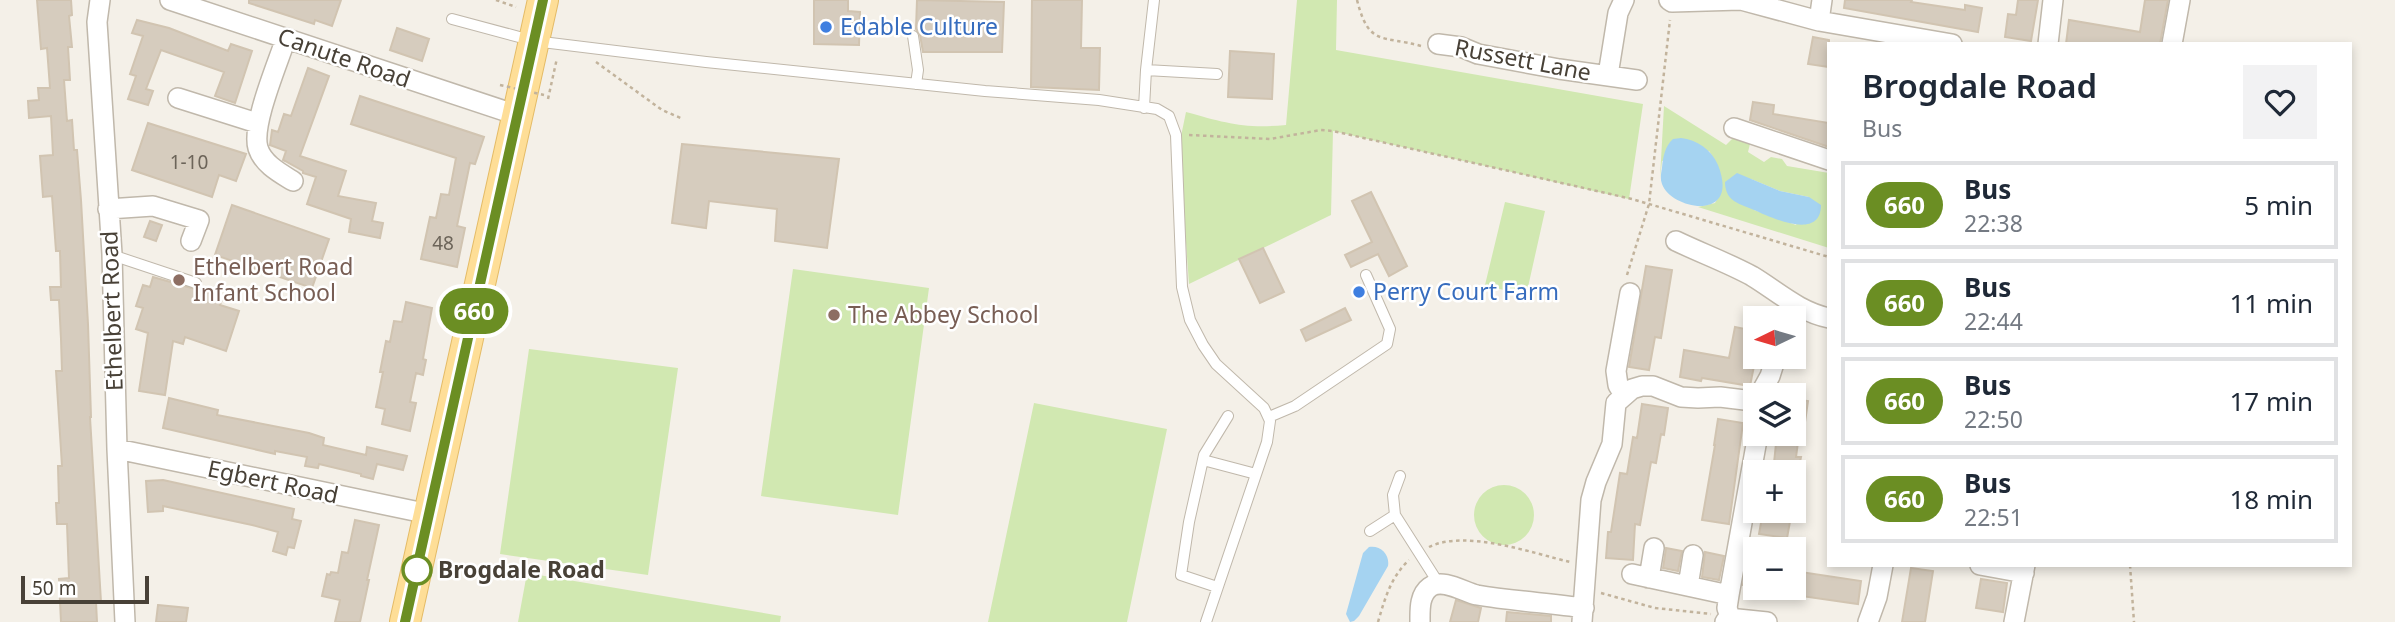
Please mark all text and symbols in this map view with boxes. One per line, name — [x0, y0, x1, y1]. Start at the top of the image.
place label: Edable Culture — [840, 10, 998, 42]
street label: Canute Road — [274, 19, 415, 95]
marker: Edable Culture — [818, 19, 834, 35]
street label: Russett Lane — [1452, 30, 1594, 88]
text: Brogdale Road — [1862, 63, 2097, 108]
button: heart — [2243, 65, 2317, 139]
text: Bus — [1862, 112, 1902, 144]
house number: 1-10 — [170, 149, 208, 175]
text: Bus — [1964, 171, 2011, 207]
text: 5 min — [2244, 187, 2313, 223]
text: 660 — [1884, 188, 1925, 221]
text: 22:38 — [1964, 207, 2023, 239]
street label: Ethelbert Road — [92, 230, 130, 392]
house number: 48 — [432, 230, 454, 256]
place label: Ethelbert Road Infant School — [193, 250, 353, 308]
text: Bus — [1964, 269, 2011, 305]
marker: Ethelbert Road Infant School — [171, 272, 187, 288]
place label: Perry Court Farm — [1373, 275, 1559, 307]
marker: Perry Court Farm — [1351, 284, 1367, 300]
text: 11 min — [2229, 285, 2313, 321]
text: 660 — [1884, 286, 1925, 319]
line badge: 660 — [434, 288, 514, 334]
text: 660 — [453, 294, 495, 327]
place label: The Abbey School — [848, 298, 1039, 330]
text: 22:44 — [1964, 305, 2023, 337]
north arrow — [1743, 306, 1806, 369]
map controls — [1743, 306, 1806, 600]
marker: The Abbey School — [826, 307, 842, 323]
text: Bus — [1964, 367, 2011, 403]
button: layers — [1743, 383, 1806, 446]
text: 17 min — [2229, 383, 2313, 419]
text: 660 — [1884, 384, 1925, 417]
text: 22:50 — [1964, 403, 2023, 435]
street label: Egbert Road — [205, 452, 342, 511]
button: + — [1743, 460, 1806, 523]
text: Bus — [1964, 465, 2011, 501]
text: 18 min — [2229, 481, 2313, 517]
text: 660 — [1884, 482, 1925, 515]
text: 22:51 — [1964, 501, 2023, 533]
button: − — [1743, 537, 1806, 600]
place label: Brogdale Road — [438, 553, 605, 585]
marker: Brogdale Road — [402, 555, 432, 585]
scale bar — [21, 573, 149, 605]
text: 50 m — [32, 575, 76, 601]

